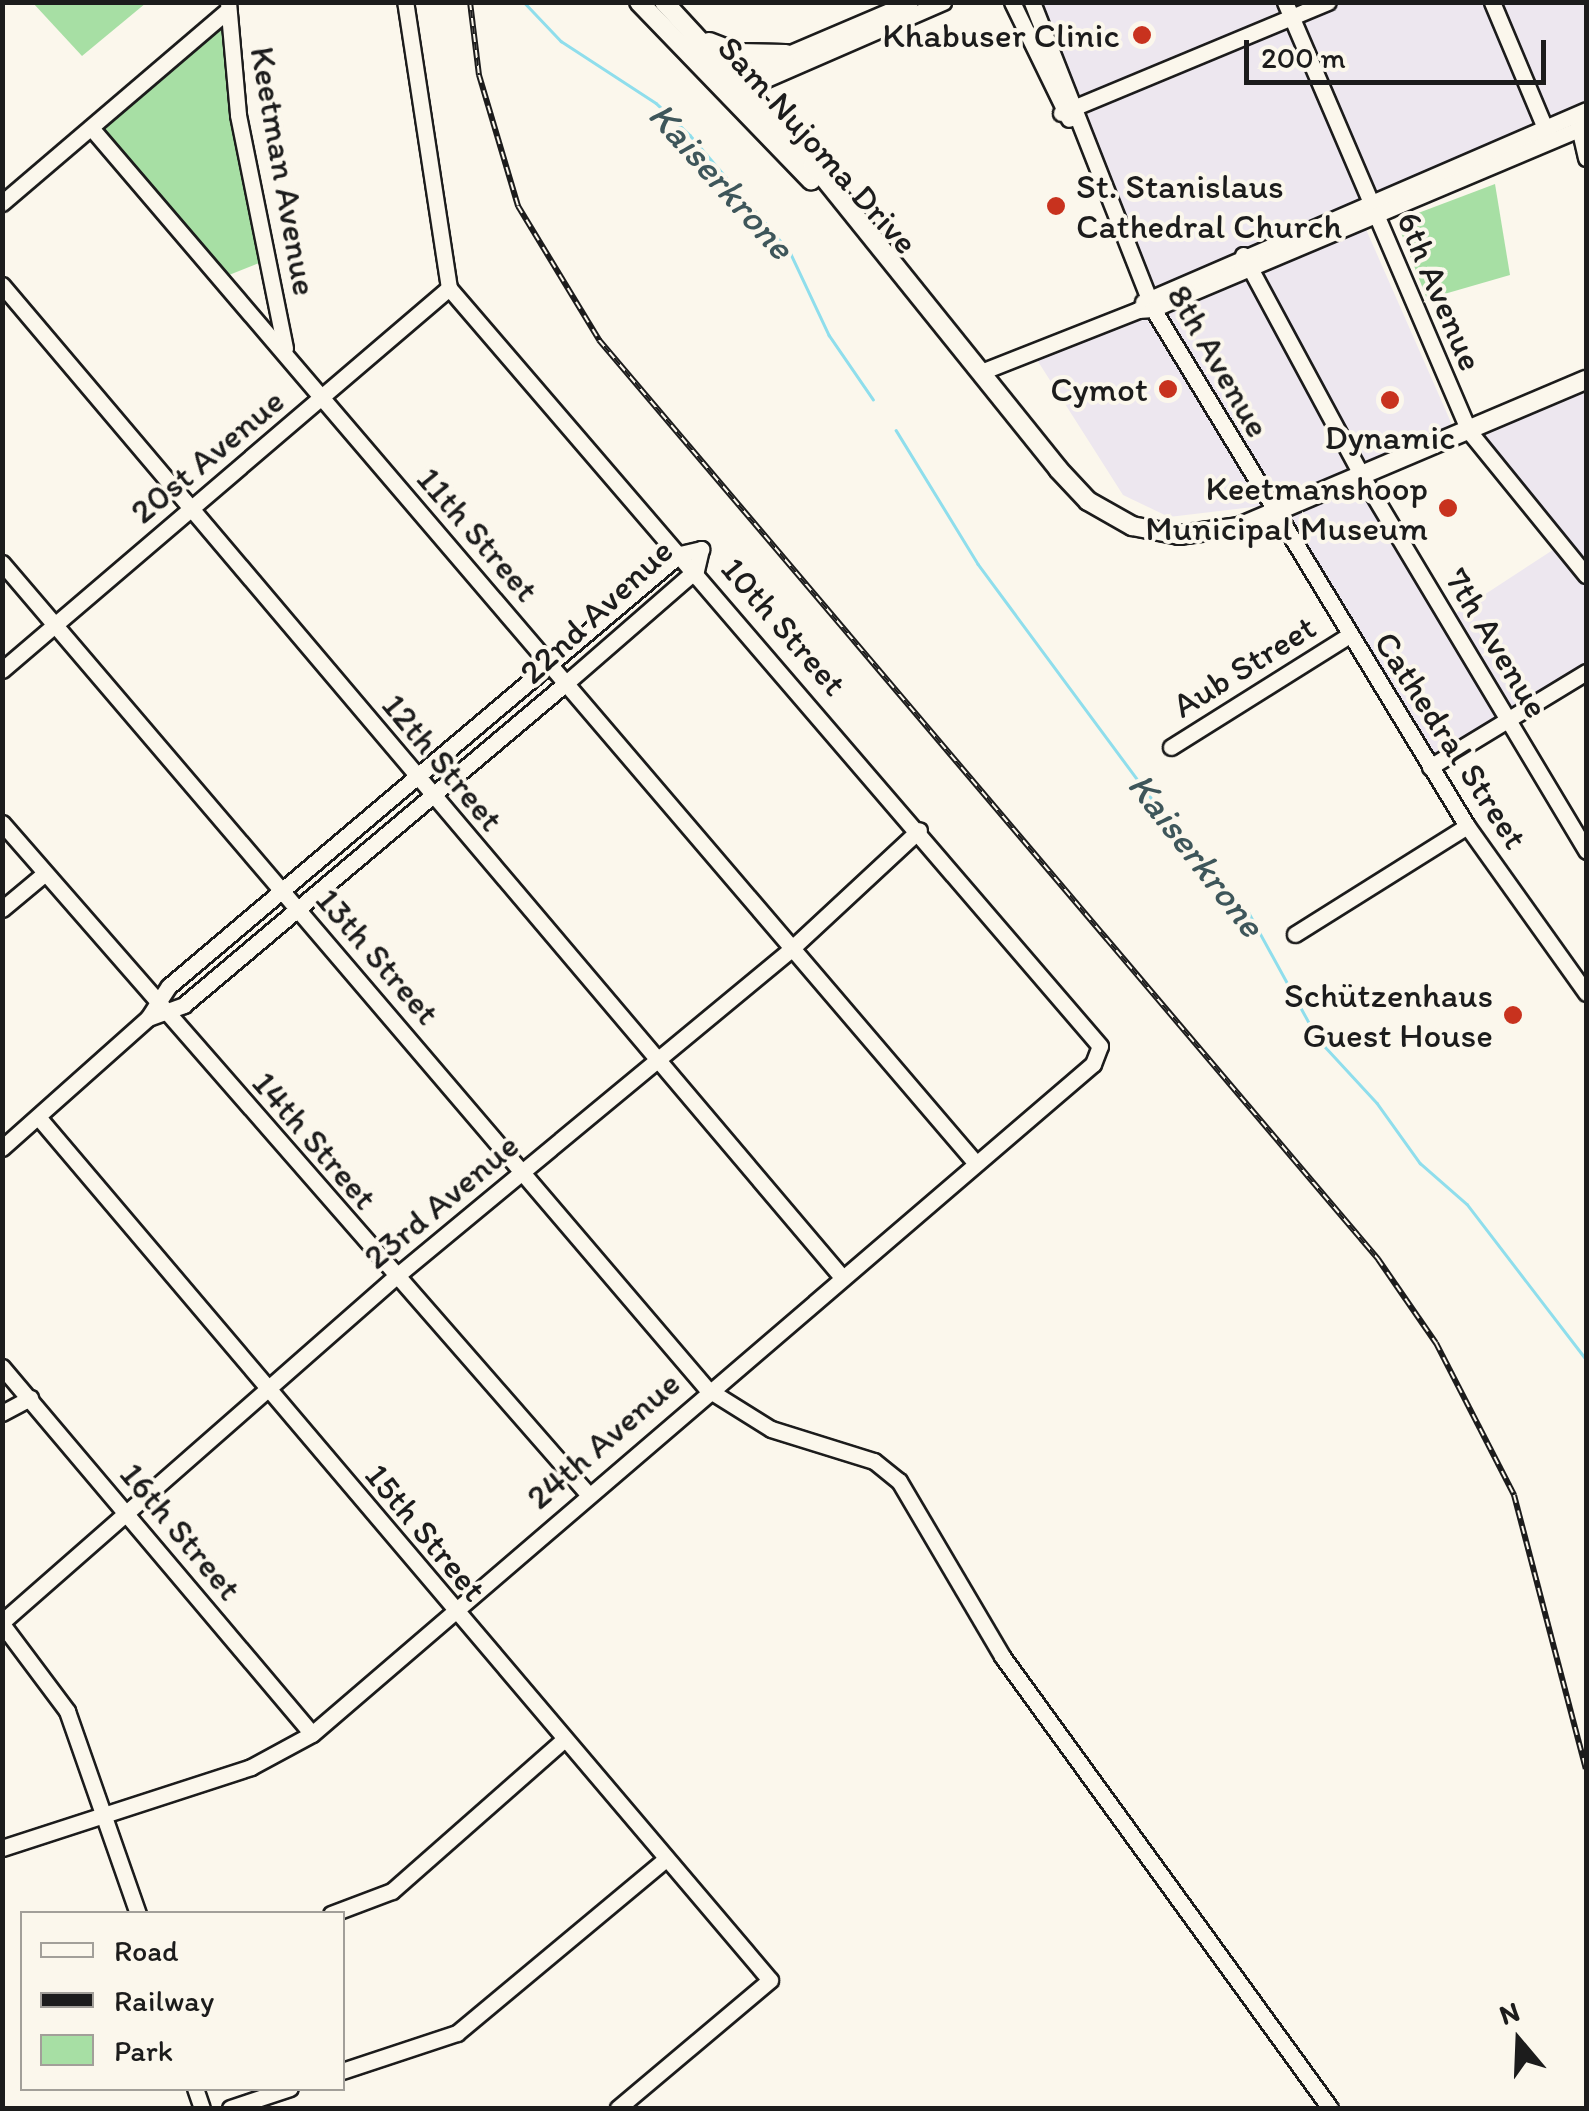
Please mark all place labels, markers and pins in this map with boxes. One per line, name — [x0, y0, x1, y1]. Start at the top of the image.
place label: Khabuser Clinic — [883, 14, 1120, 56]
marker: Khabuser Clinic — [1129, 22, 1155, 48]
place label: St. Stanislaus Cathedral Church — [1076, 165, 1342, 247]
marker: St. Stanislaus Cathedral Church — [1045, 195, 1067, 217]
place label: Cymot — [1050, 368, 1148, 410]
marker: Cymot — [1157, 378, 1179, 400]
marker: Dynamic — [1379, 389, 1401, 411]
place label: Dynamic — [1324, 416, 1456, 458]
place label: Keetmanshoop Municipal Museum — [1146, 467, 1428, 549]
marker: Keetmanshoop Municipal Museum — [1437, 497, 1459, 519]
place label: Schützenhaus Guest House — [1284, 974, 1493, 1056]
marker: Schützenhaus Guest House — [1502, 1004, 1524, 1026]

